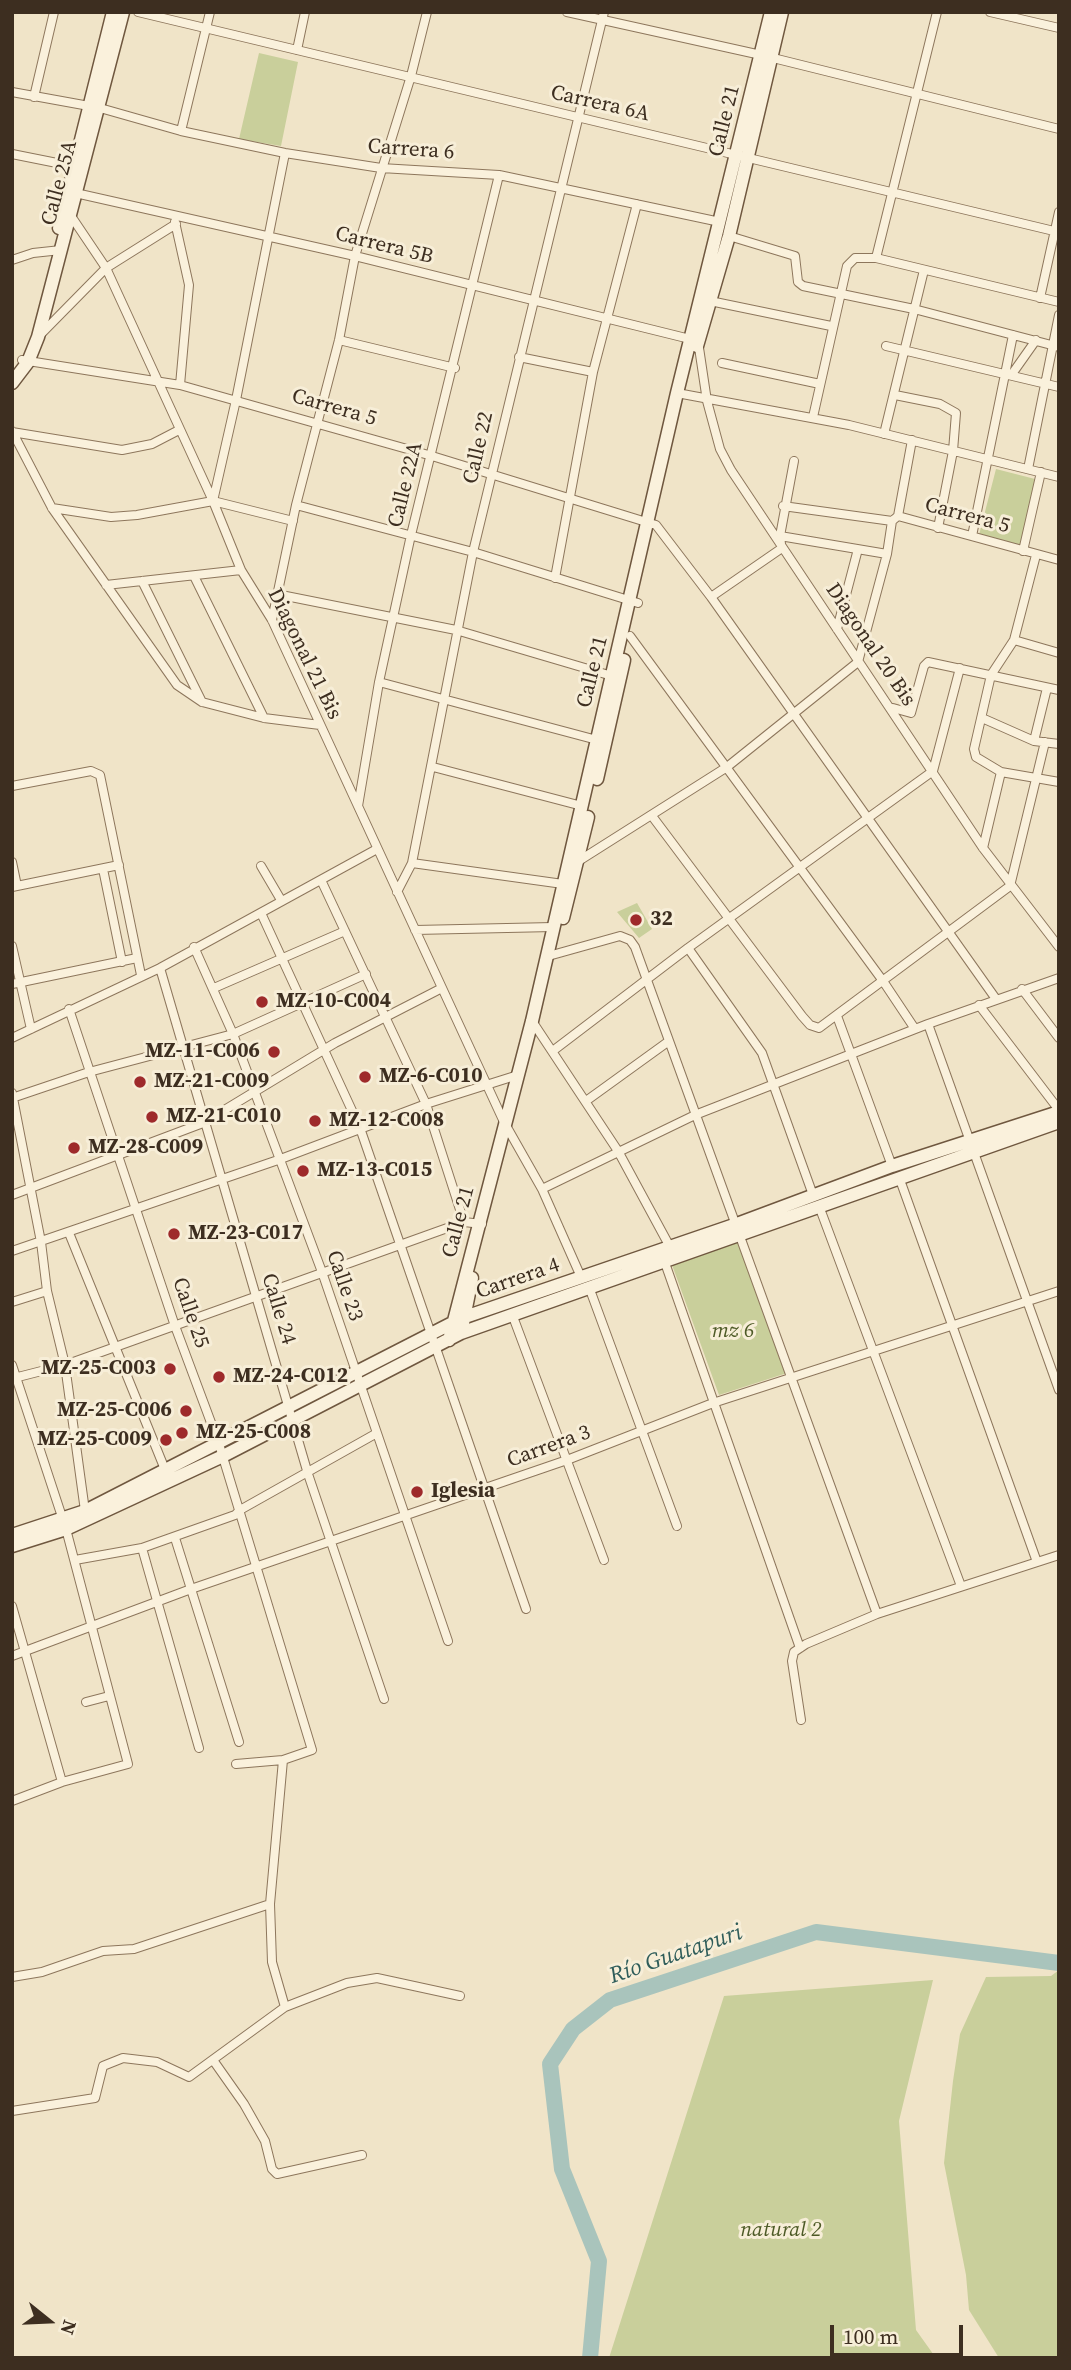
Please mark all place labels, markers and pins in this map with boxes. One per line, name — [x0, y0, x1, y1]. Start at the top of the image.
place label: 32 — [650, 907, 673, 933]
marker: 32 — [628, 912, 644, 928]
place label: MZ-10-C004 — [276, 989, 391, 1015]
marker: MZ-10-C004 — [254, 994, 270, 1010]
place label: MZ-11-C006 — [145, 1039, 260, 1065]
marker: MZ-11-C006 — [266, 1044, 282, 1060]
place label: MZ-6-C010 — [379, 1064, 483, 1090]
place label: MZ-21-C009 — [154, 1069, 269, 1095]
marker: MZ-6-C010 — [357, 1069, 373, 1085]
marker: MZ-21-C009 — [132, 1074, 148, 1090]
place label: MZ-21-C010 — [166, 1104, 281, 1130]
place label: MZ-12-C008 — [329, 1108, 444, 1134]
marker: MZ-21-C010 — [144, 1109, 160, 1125]
marker: MZ-12-C008 — [307, 1113, 323, 1129]
place label: MZ-28-C009 — [88, 1135, 203, 1161]
marker: MZ-28-C009 — [66, 1140, 82, 1156]
place label: MZ-13-C015 — [317, 1158, 432, 1184]
marker: MZ-13-C015 — [295, 1163, 311, 1179]
place label: MZ-23-C017 — [188, 1221, 303, 1247]
marker: MZ-23-C017 — [166, 1226, 182, 1242]
place label: MZ-25-C003 — [41, 1356, 156, 1382]
marker: MZ-25-C003 — [162, 1361, 178, 1377]
place label: MZ-24-C012 — [233, 1364, 348, 1390]
marker: MZ-24-C012 — [211, 1369, 227, 1385]
place label: MZ-25-C006 — [57, 1398, 172, 1424]
marker: MZ-25-C006 — [178, 1403, 194, 1419]
place label: MZ-25-C008 — [196, 1420, 311, 1446]
marker: MZ-25-C008 — [174, 1425, 190, 1441]
place label: MZ-25-C009 — [37, 1427, 152, 1453]
marker: MZ-25-C009 — [158, 1432, 174, 1448]
place label: Iglesia — [431, 1479, 495, 1505]
marker: Iglesia — [409, 1484, 425, 1500]

